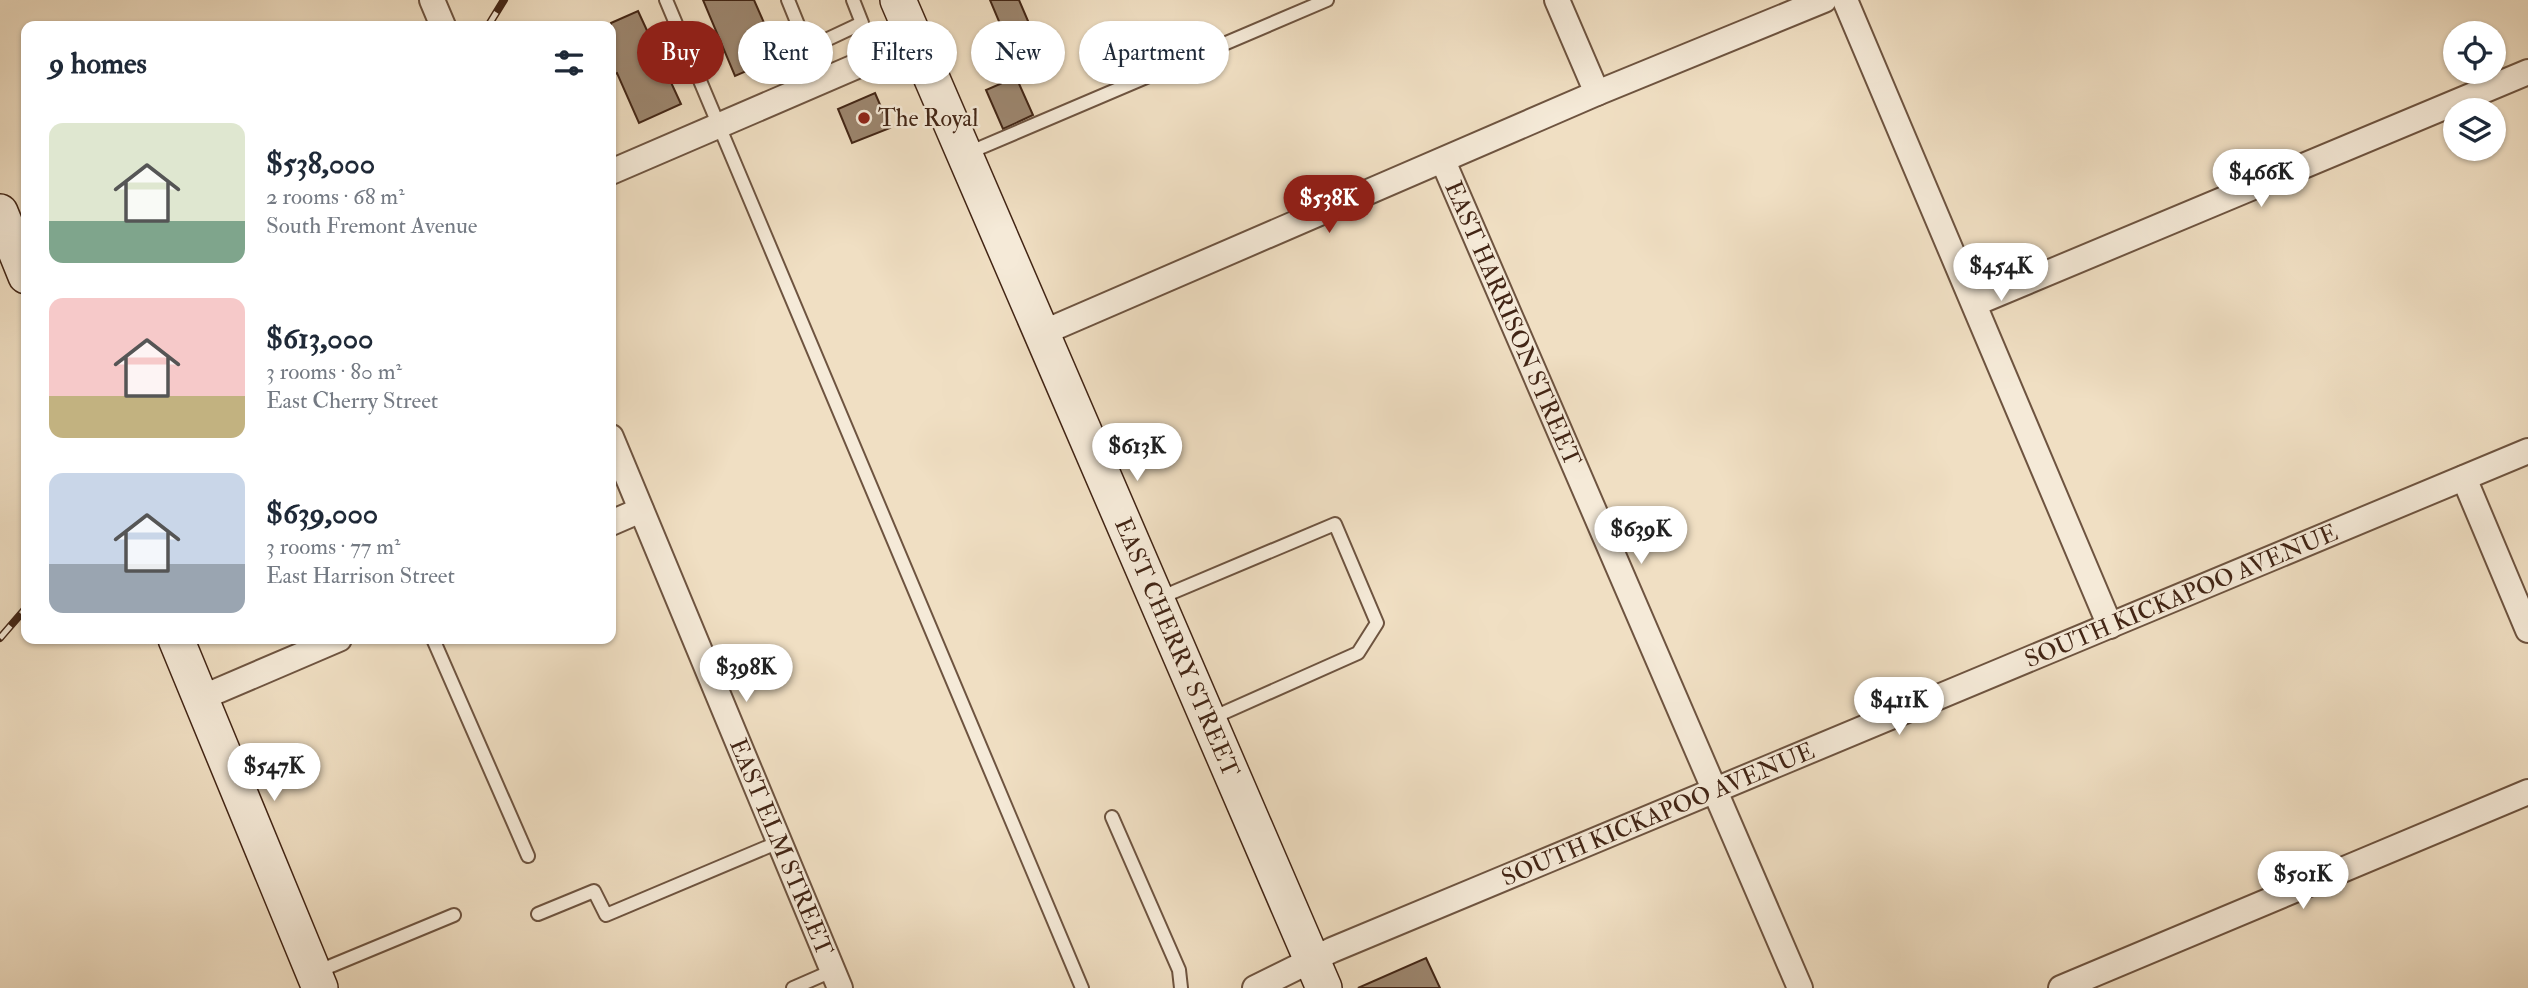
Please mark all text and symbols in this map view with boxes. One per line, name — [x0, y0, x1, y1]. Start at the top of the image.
chip: Buy — [637, 21, 724, 84]
chip: Rent — [738, 21, 833, 84]
chip: Filters — [847, 21, 957, 84]
chip: New — [971, 21, 1065, 84]
chip: Apartment — [1079, 21, 1229, 84]
map controls — [2443, 21, 2506, 161]
button: locate — [2443, 21, 2506, 84]
icon: filters — [550, 44, 588, 82]
text: 9 homes — [49, 45, 147, 82]
button: layers — [2443, 98, 2506, 161]
place label: The Royal — [878, 103, 978, 134]
marker: The Royal — [856, 110, 872, 126]
text: $538,000 — [266, 145, 375, 182]
pin: $466K — [2212, 150, 2310, 209]
icon: home — [105, 151, 189, 235]
text: $466K — [2229, 157, 2293, 186]
pin: $538K — [1280, 176, 1378, 235]
street label: EAST HARRISON STREET — [1437, 176, 1588, 471]
text: 2 rooms · 68 m² — [266, 182, 405, 211]
text: $538K — [1300, 183, 1358, 212]
text: South Fremont Avenue — [266, 211, 477, 240]
pin: $454K — [1952, 244, 2050, 303]
text: $454K — [1969, 251, 2033, 280]
text: $613,000 — [266, 320, 373, 357]
icon: home — [105, 326, 189, 410]
text: 3 rooms · 80 m² — [266, 357, 402, 386]
text: East Cherry Street — [266, 386, 438, 415]
pin: $613K — [1088, 424, 1186, 483]
text: $613K — [1108, 431, 1166, 460]
text: $639,000 — [266, 495, 378, 532]
icon: home — [105, 501, 189, 585]
pin: $639K — [1592, 506, 1690, 566]
street label: EAST CHERRY STREET — [1107, 513, 1246, 782]
text: $639K — [1610, 514, 1672, 543]
street label: SOUTH KICKAPOO AVENUE — [2020, 517, 2343, 675]
text: 3 rooms · 77 m² — [266, 532, 401, 561]
text: East Harrison Street — [266, 561, 455, 590]
pin: $398K — [697, 644, 795, 704]
text: $398K — [716, 652, 776, 681]
pin: $411K — [1850, 678, 1948, 737]
text: $411K — [1870, 685, 1928, 714]
street label: EAST ELM STREET — [722, 734, 840, 961]
street label: SOUTH KICKAPOO AVENUE — [1497, 735, 1819, 894]
pin: $547K — [225, 744, 323, 803]
text: $547K — [243, 751, 305, 780]
pin: $501K — [2254, 852, 2352, 911]
text: $501K — [2274, 859, 2332, 888]

